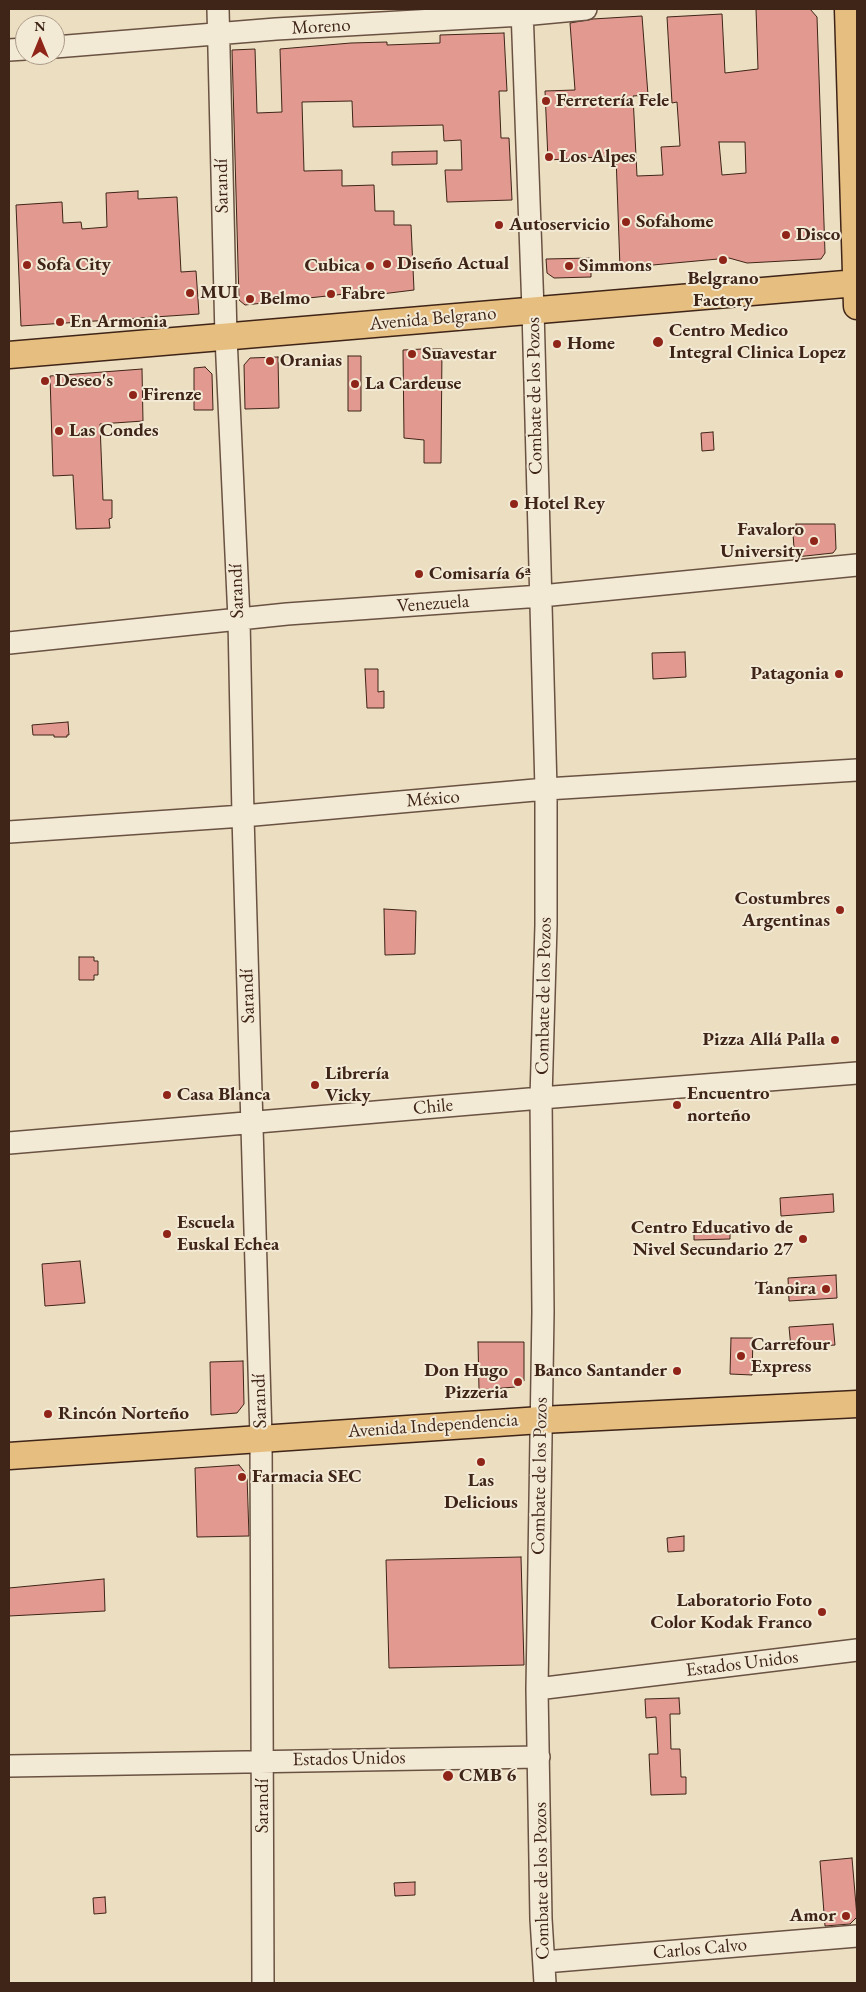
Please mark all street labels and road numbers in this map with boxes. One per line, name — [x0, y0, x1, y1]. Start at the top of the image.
street label: Moreno — [291, 14, 351, 40]
street label: Sarandí — [210, 158, 234, 214]
street label: Avenida Belgrano — [368, 302, 498, 336]
street label: Combate de los Pozos — [522, 317, 548, 475]
street label: Sarandí — [225, 563, 249, 619]
street label: Venezuela — [396, 590, 470, 618]
street label: México — [405, 785, 461, 813]
street label: Combate de los Pozos — [531, 917, 557, 1075]
street label: Sarandí — [236, 968, 260, 1024]
street label: Chile — [412, 1094, 454, 1120]
street label: Sarandí — [248, 1373, 272, 1429]
street label: Combate de los Pozos — [527, 1397, 553, 1555]
street label: Avenida Independencia — [347, 1409, 519, 1443]
street label: Estados Unidos — [684, 1646, 800, 1682]
street label: Estados Unidos — [292, 1747, 406, 1771]
street label: Sarandí — [252, 1779, 274, 1833]
street label: Combate de los Pozos — [529, 1802, 555, 1960]
street label: Carlos Calvo — [652, 1934, 748, 1964]

